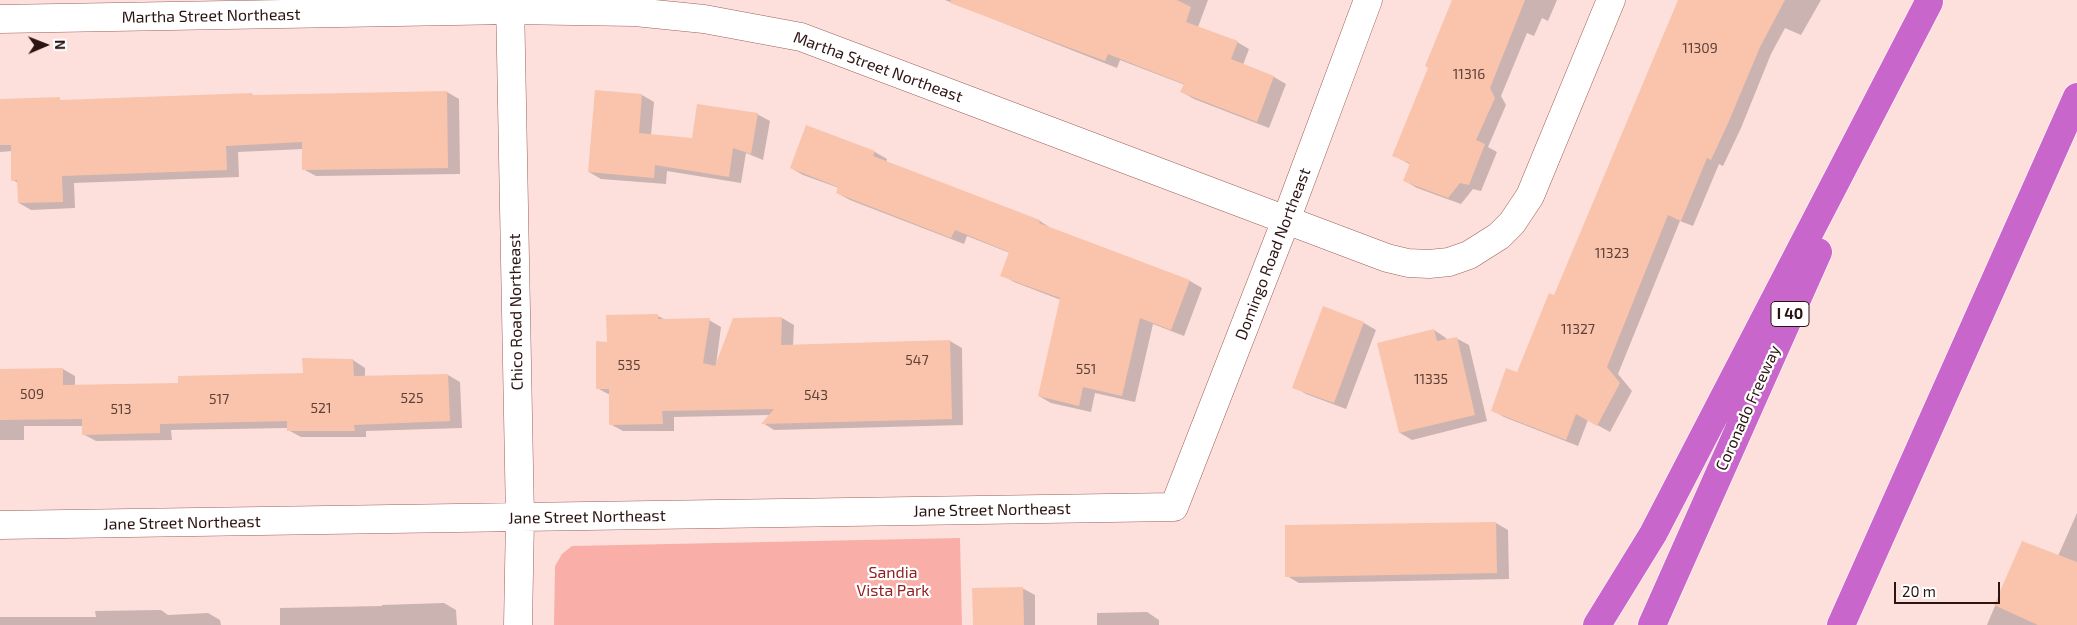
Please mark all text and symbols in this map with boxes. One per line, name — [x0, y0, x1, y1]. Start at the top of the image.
street label: Martha Street Northeast — [121, 5, 301, 27]
north arrow — [20, 20, 70, 70]
street label: Martha Street Northeast — [791, 27, 965, 107]
text: N — [52, 40, 69, 50]
house number: 11309 — [1682, 40, 1718, 56]
house number: 11316 — [1453, 66, 1485, 82]
street label: Domingo Road Northeast — [1231, 165, 1315, 343]
street label: Chico Road Northeast — [505, 233, 527, 391]
house number: 11323 — [1595, 245, 1629, 261]
road number: I 40 — [1771, 302, 1809, 326]
house number: 11327 — [1561, 321, 1595, 337]
street label: Coronado Freeway — [1712, 342, 1784, 474]
house number: 547 — [905, 352, 929, 368]
house number: 535 — [618, 357, 640, 373]
house number: 551 — [1076, 361, 1096, 377]
house number: 11335 — [1414, 371, 1448, 387]
house number: 509 — [20, 386, 44, 402]
house number: 543 — [804, 387, 828, 403]
house number: 525 — [401, 390, 423, 406]
house number: 517 — [209, 391, 229, 407]
house number: 521 — [311, 400, 331, 416]
house number: 513 — [111, 401, 131, 417]
street label: Jane Street Northeast — [913, 499, 1071, 521]
street label: Jane Street Northeast — [508, 506, 666, 528]
street label: Jane Street Northeast — [103, 512, 261, 534]
park label: Sandia Vista Park — [856, 563, 930, 601]
scale bar — [1897, 572, 2003, 604]
text: 20 m — [1902, 582, 1936, 600]

